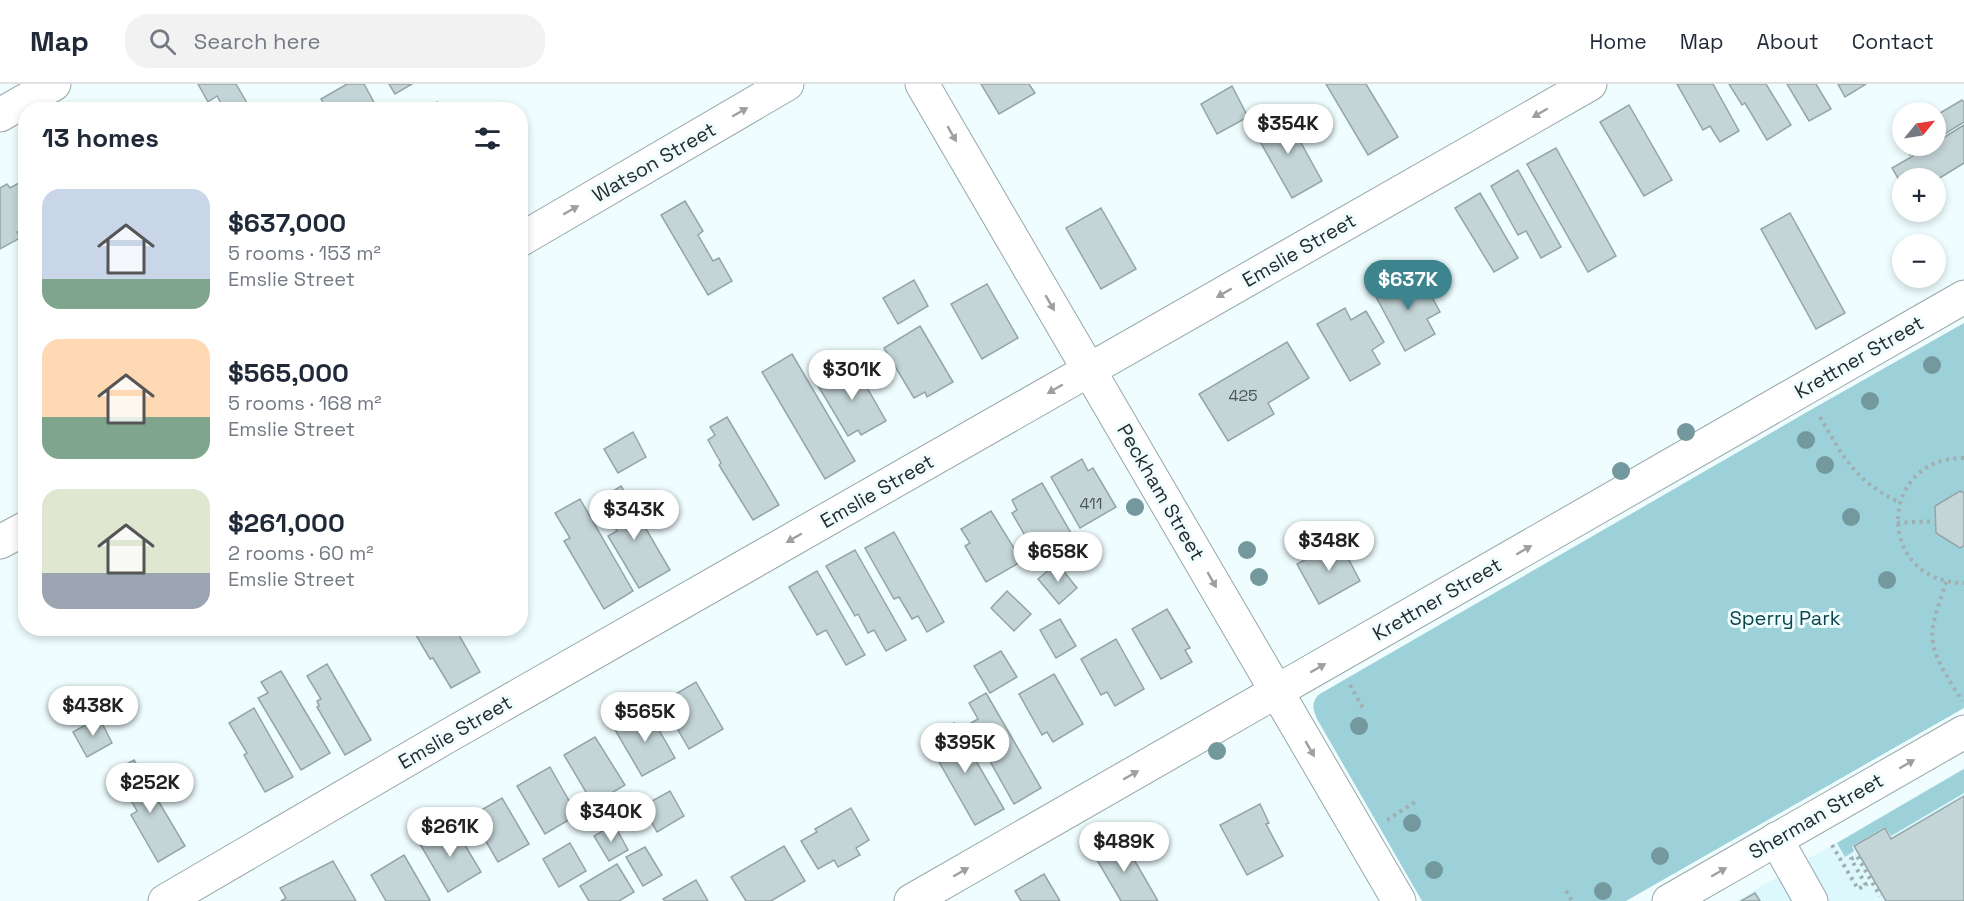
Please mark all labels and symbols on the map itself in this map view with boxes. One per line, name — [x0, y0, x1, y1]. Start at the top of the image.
north arrow — [1892, 102, 1946, 156]
pin: $354K — [1246, 104, 1330, 155]
one-way arrow — [731, 107, 748, 117]
one-way arrow — [1531, 108, 1548, 118]
street label: Watson Street — [587, 116, 721, 208]
one-way arrow — [946, 126, 956, 143]
one-way arrow — [563, 205, 580, 215]
street label: Emslie Street — [1238, 207, 1360, 293]
pin: $637K — [1366, 260, 1450, 311]
one-way arrow — [1215, 288, 1232, 298]
one-way arrow — [1045, 295, 1056, 311]
street label: Krettner Street — [1790, 310, 1928, 404]
pin: $301K — [810, 350, 894, 401]
one-way arrow — [1047, 384, 1063, 395]
house number: 425 — [1228, 385, 1258, 406]
street label: Peckham Street — [1111, 419, 1211, 565]
street label: Emslie Street — [816, 448, 938, 534]
pin: $343K — [592, 490, 676, 541]
house number: 411 — [1080, 493, 1102, 514]
pin: $348K — [1287, 521, 1371, 572]
pin: $658K — [1016, 532, 1100, 583]
one-way arrow — [785, 533, 802, 543]
one-way arrow — [1516, 544, 1532, 555]
street label: Krettner Street — [1368, 552, 1506, 646]
one-way arrow — [1207, 572, 1217, 589]
park label: Sperry Park — [1729, 605, 1841, 631]
one-way arrow — [1310, 662, 1326, 673]
pin: $438K — [51, 686, 135, 737]
street label: Emslie Street — [394, 689, 516, 775]
pin: $565K — [603, 692, 687, 743]
pin: $395K — [923, 723, 1007, 774]
one-way arrow — [1305, 740, 1315, 757]
one-way arrow — [1899, 759, 1915, 770]
pin: $252K — [108, 763, 192, 814]
street label: Sherman Street — [1744, 767, 1888, 865]
one-way arrow — [1123, 770, 1140, 780]
pin: $340K — [569, 792, 653, 843]
pin: $261K — [408, 807, 492, 858]
pin: $489K — [1082, 822, 1166, 873]
one-way arrow — [953, 867, 970, 877]
one-way arrow — [1711, 867, 1728, 877]

